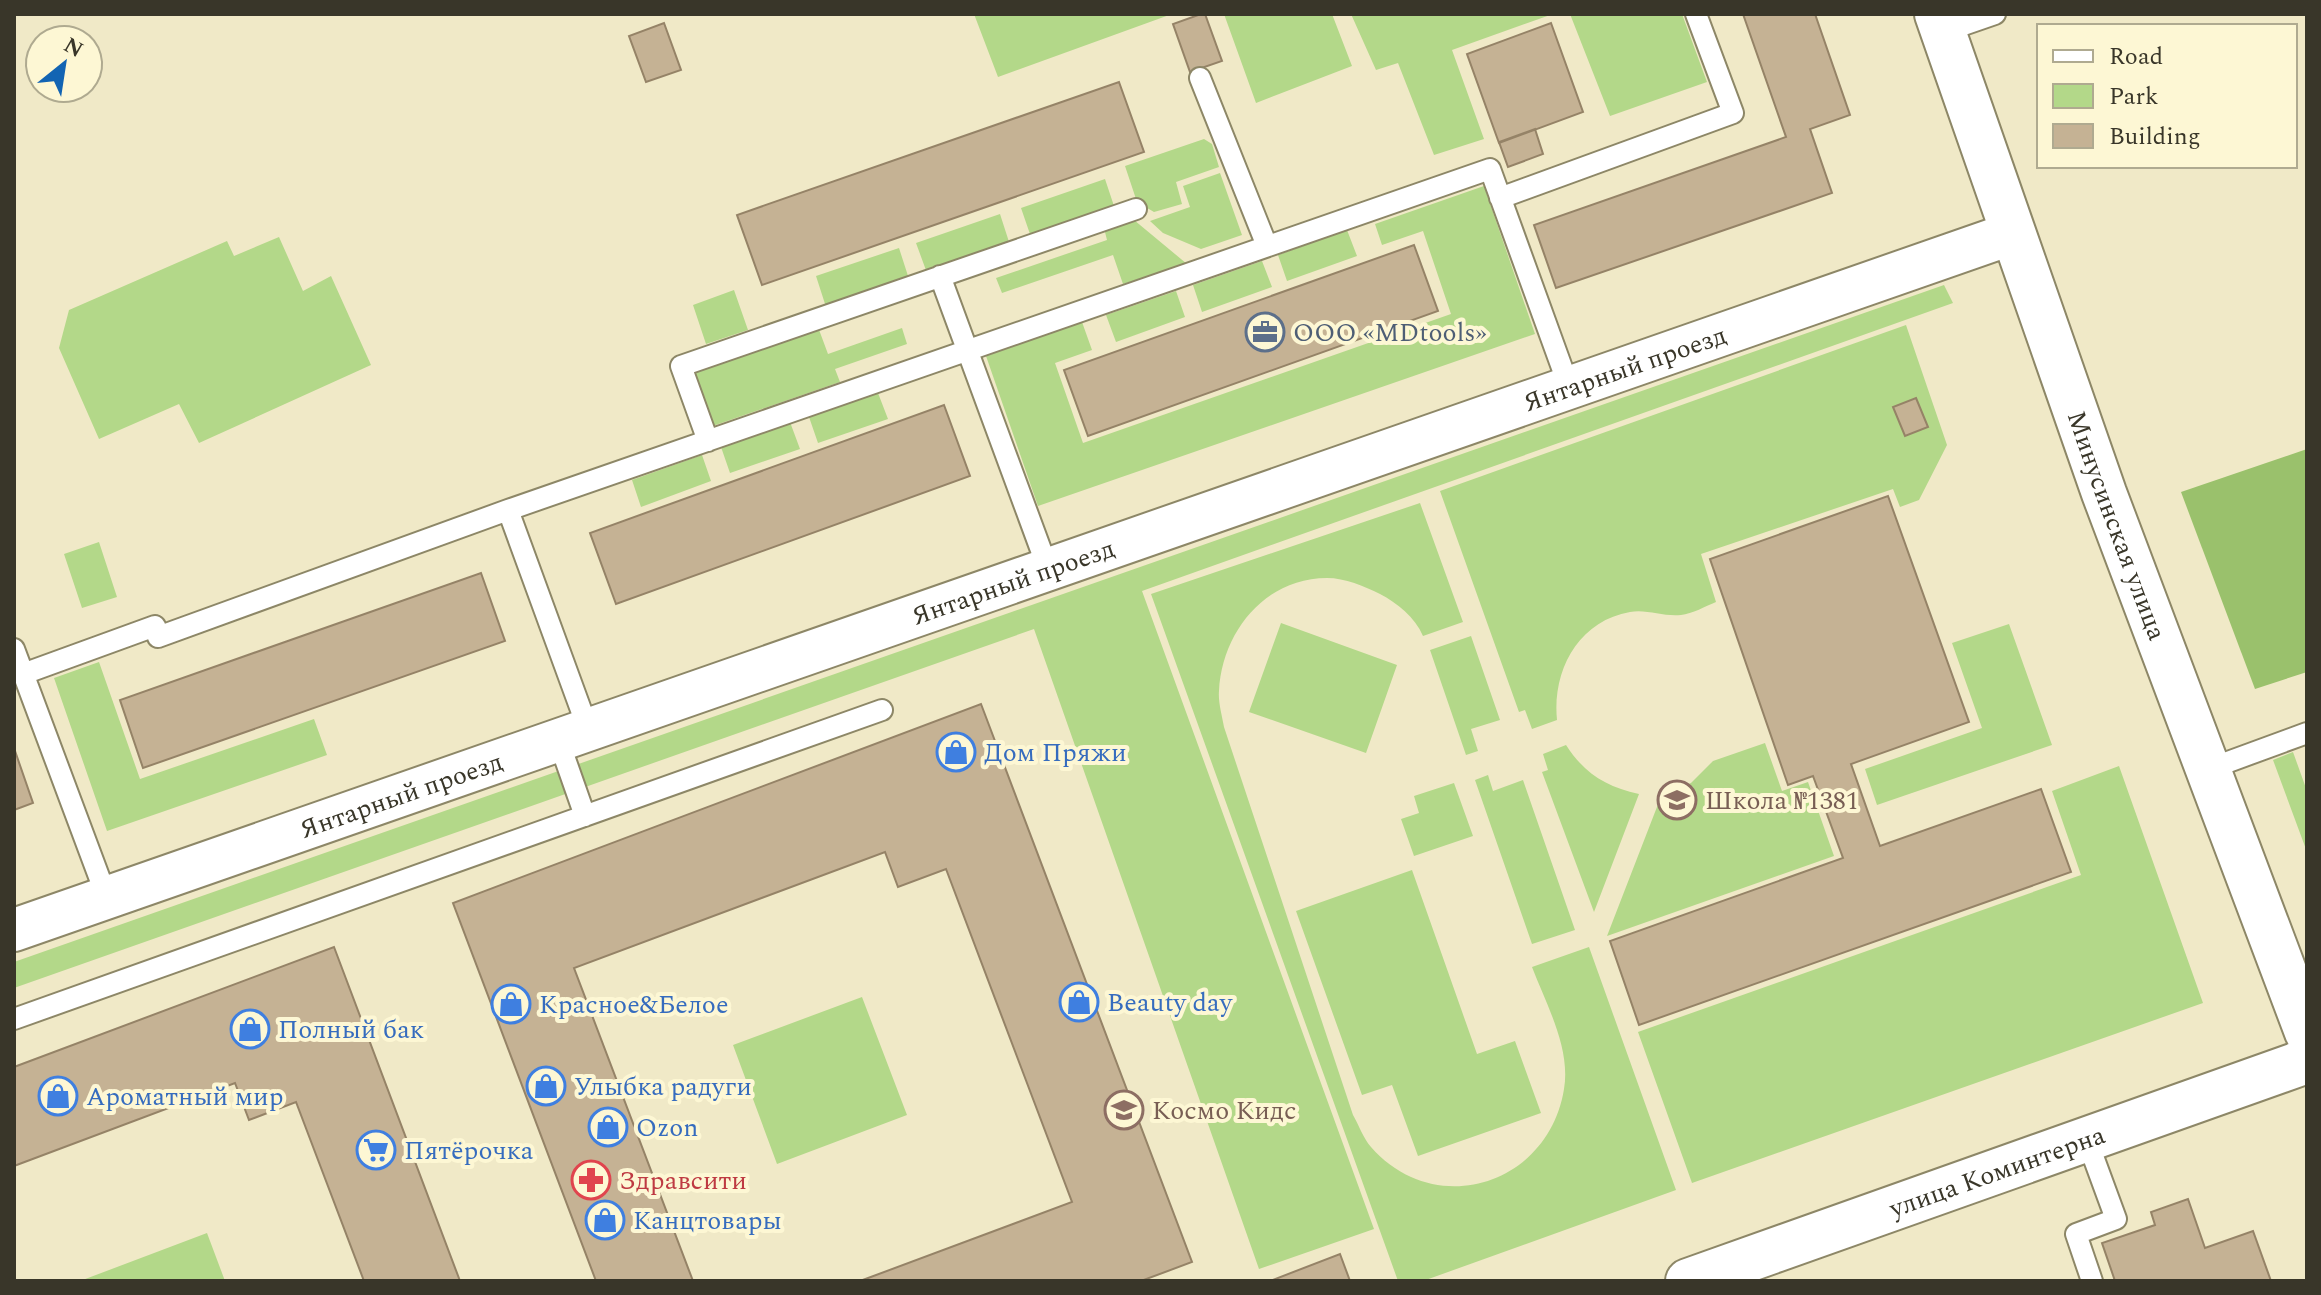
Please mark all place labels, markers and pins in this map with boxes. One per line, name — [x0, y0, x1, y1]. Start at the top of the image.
office icon: ООО «MDtools» — [1244, 311, 1286, 353]
place label: ООО «MDtools» — [1293, 313, 1487, 353]
shop icon: Дом Пряжи — [935, 731, 977, 773]
place label: Дом Пряжи — [984, 733, 1127, 773]
school or university icon: Школа №1381 — [1656, 779, 1698, 821]
place label: Школа №1381 — [1705, 781, 1859, 821]
shop icon: Beauty day — [1058, 981, 1100, 1023]
shop icon: Красное&Белое — [490, 983, 532, 1025]
place label: Beauty day — [1107, 983, 1234, 1023]
place label: Красное&Белое — [539, 985, 729, 1025]
shop icon: Полный бак — [229, 1008, 271, 1050]
place label: Полный бак — [278, 1010, 424, 1050]
shop icon: Улыбка радуги — [525, 1065, 567, 1107]
place label: Улыбка радуги — [574, 1067, 752, 1107]
shop icon: Ароматный мир — [37, 1075, 79, 1117]
place label: Ароматный мир — [86, 1077, 283, 1117]
school or university icon: Космо Кидс — [1103, 1089, 1145, 1131]
place label: Космо Кидс — [1152, 1091, 1296, 1131]
shop icon: Ozon — [587, 1106, 629, 1148]
place label: Ozon — [636, 1108, 698, 1148]
supermarket icon: Пятёрочка — [355, 1129, 397, 1171]
place label: Пятёрочка — [404, 1131, 534, 1171]
pharmacy icon: Здравсити — [570, 1159, 612, 1201]
place label: Здравсити — [619, 1161, 747, 1201]
shop icon: Канцтовары — [584, 1199, 626, 1241]
place label: Канцтовары — [633, 1201, 782, 1241]

